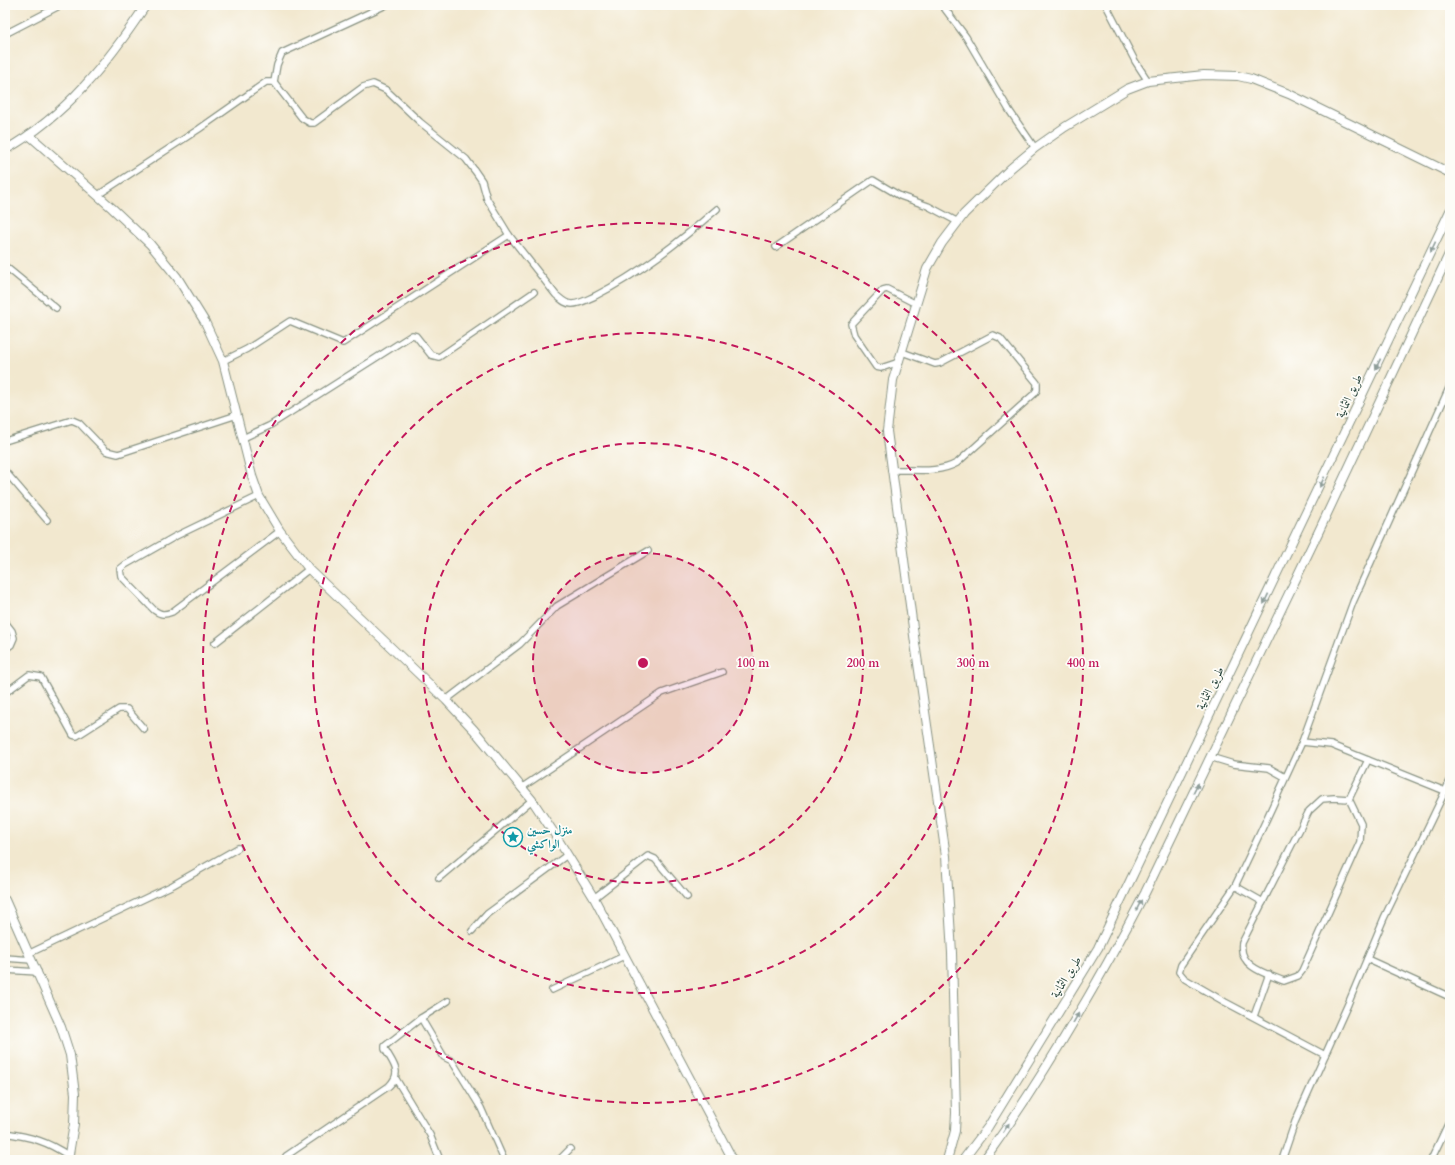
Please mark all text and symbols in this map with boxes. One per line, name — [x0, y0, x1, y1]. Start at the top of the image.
one-way arrow — [1430, 241, 1436, 252]
one-way arrow — [1375, 359, 1381, 370]
street label: طريق الثمانية — [1332, 371, 1366, 420]
one-way arrow — [1319, 476, 1325, 487]
one-way arrow — [1263, 593, 1269, 605]
text: 100 m — [737, 655, 770, 671]
text: 200 m — [847, 655, 880, 671]
text: 300 m — [957, 655, 990, 671]
text: 400 m — [1067, 655, 1100, 671]
centre of rings — [636, 656, 650, 670]
street label: طريق الثمانية — [1192, 664, 1228, 712]
one-way arrow — [1193, 782, 1199, 793]
place label: منزل حسين الواكشي — [527, 822, 573, 855]
place icon: منزل حسين الواكشي — [502, 826, 524, 848]
one-way arrow — [1136, 899, 1142, 910]
street label: طريق الثمانية — [1047, 953, 1085, 1001]
one-way arrow — [1073, 1012, 1080, 1024]
one-way arrow — [1003, 1122, 1010, 1134]

